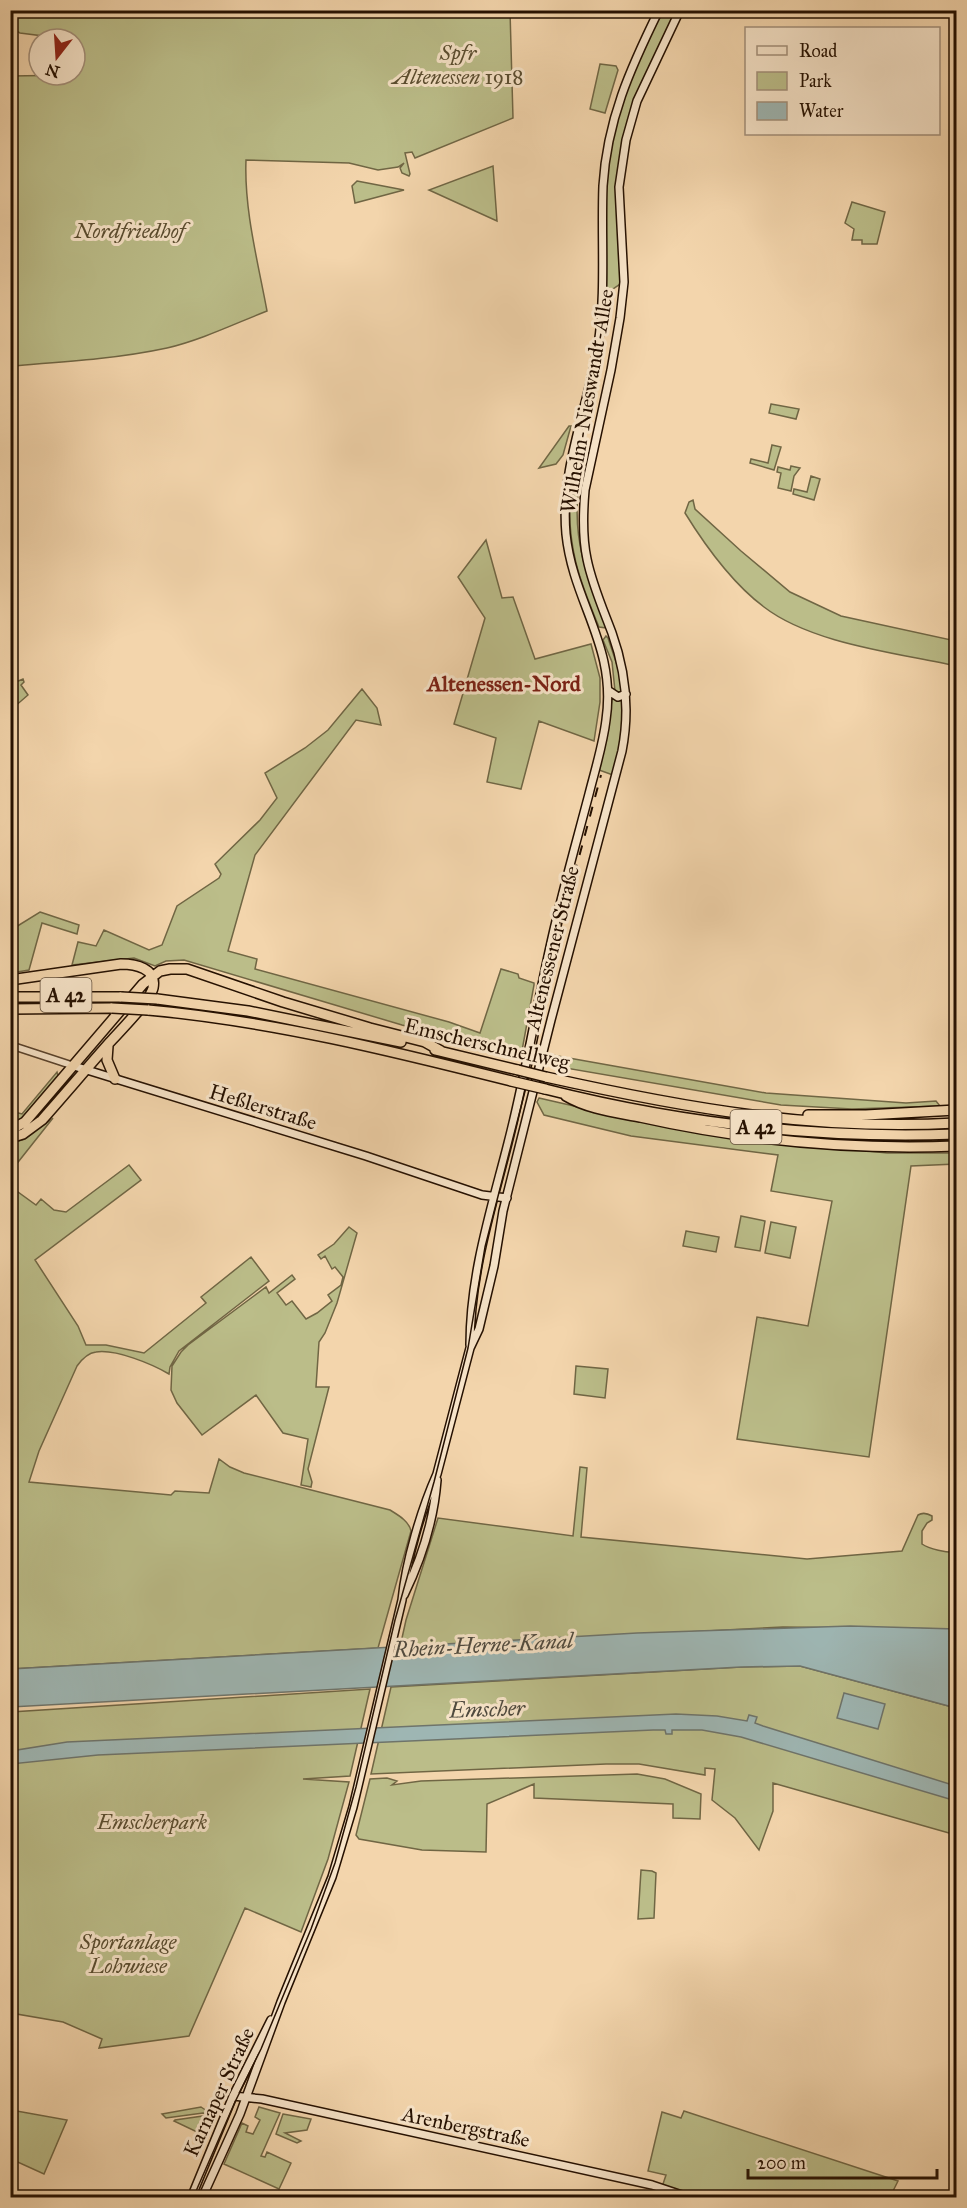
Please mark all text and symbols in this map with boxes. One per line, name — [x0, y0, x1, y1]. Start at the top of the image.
north arrow — [27, 27, 87, 87]
legend — [745, 27, 940, 135]
park label: Spfr Altenessen 1918 — [391, 40, 524, 90]
text: Road — [799, 40, 837, 62]
text: N — [43, 60, 62, 82]
text: Park — [799, 70, 832, 92]
text: Water — [799, 100, 844, 122]
park label: Nordfriedhof — [73, 218, 192, 244]
street label: Wilhelm-Nieswandt-Allee — [554, 287, 620, 515]
district label: Altenessen-Nord — [425, 670, 582, 697]
street label: Altenessener Straße — [519, 863, 585, 1034]
road number: A 42 — [40, 978, 92, 1012]
street label: Emscherschnellweg — [402, 1012, 572, 1076]
street label: Heßlerstraße — [206, 1078, 320, 1136]
road number: A 42 — [730, 1110, 782, 1144]
water label: Rhein-Herne-Kanal — [391, 1627, 576, 1663]
water label: Emscher — [448, 1694, 527, 1724]
park label: Emscherpark — [96, 1809, 208, 1835]
park label: Sportanlage Lohwiese — [79, 1929, 177, 1979]
street label: Karnaper Straße — [178, 2023, 260, 2161]
street label: Arenbergstraße — [399, 2101, 533, 2153]
scale bar — [748, 2142, 937, 2180]
text: 200 m — [757, 2152, 806, 2174]

